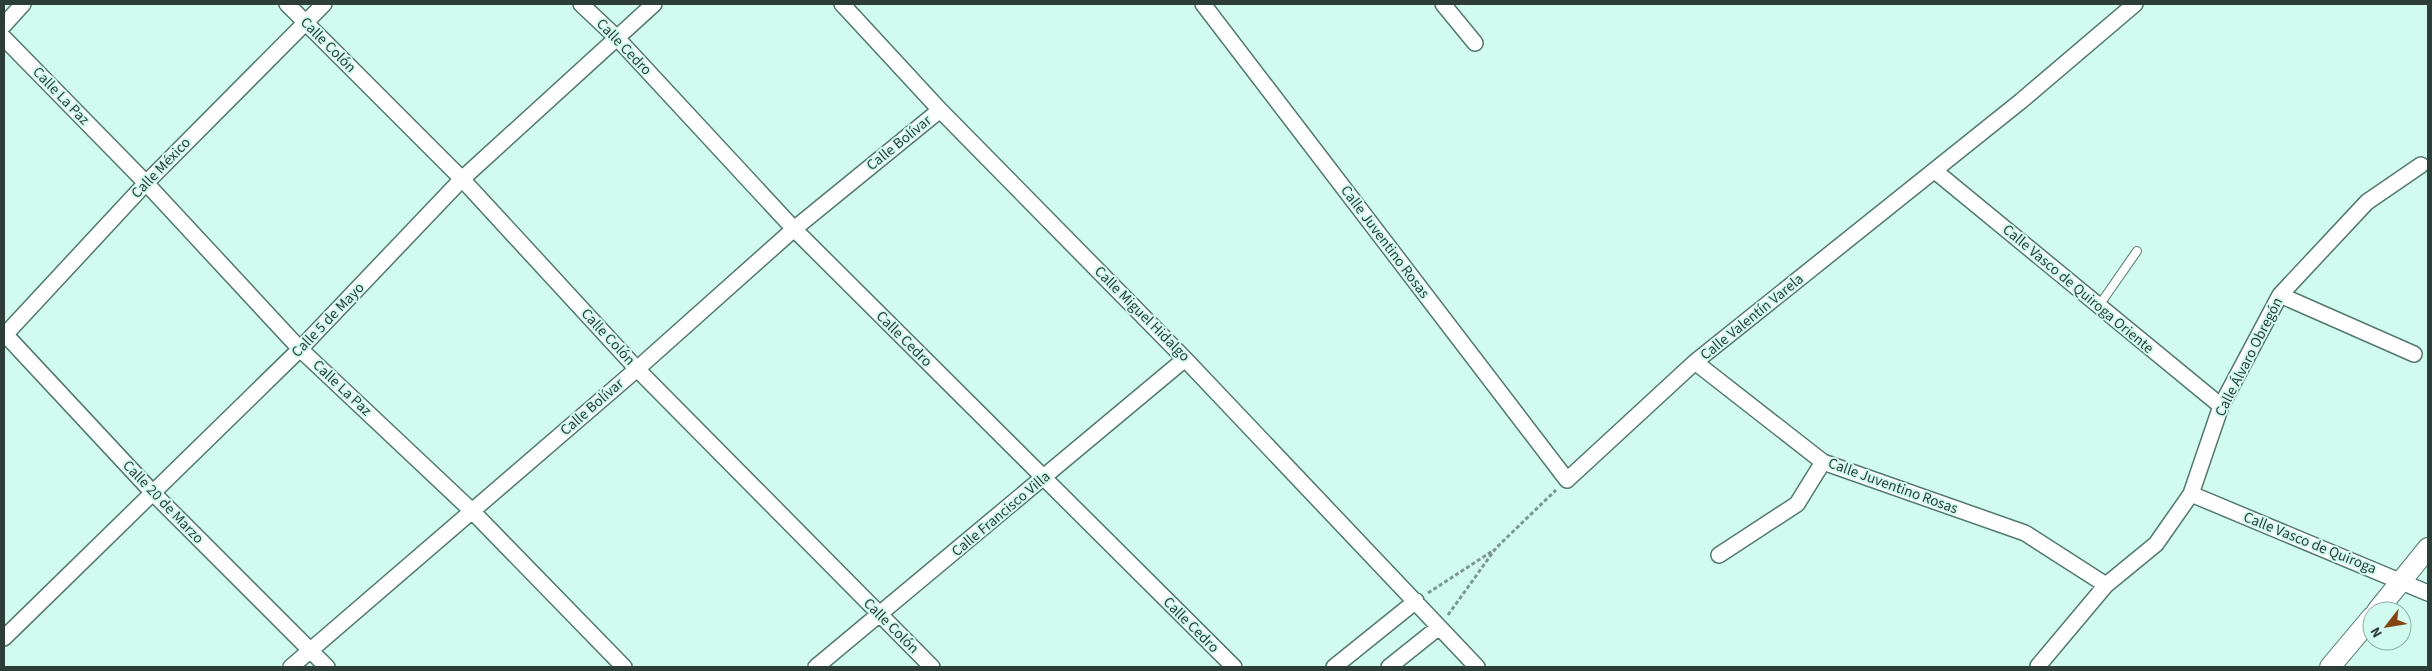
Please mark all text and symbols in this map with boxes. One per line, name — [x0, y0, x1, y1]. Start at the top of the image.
street label: Calle Colón — [295, 12, 361, 78]
street label: Calle Cedro — [592, 14, 656, 80]
street label: Calle La Paz — [28, 62, 94, 130]
street label: Calle Bolívar — [862, 110, 937, 176]
street label: Calle México — [127, 133, 195, 203]
street label: Calle Juventino Rosas — [1335, 181, 1435, 303]
street label: Calle Vasco de Quiroga Oriente — [1998, 219, 2158, 359]
street label: Calle Miguel Hidalgo — [1090, 262, 1194, 366]
street label: Calle Valentín Varela — [1696, 269, 1808, 365]
street label: Calle 5 de Mayo — [287, 278, 369, 362]
street label: Calle Álvaro Obregón — [2210, 294, 2288, 420]
street label: Calle Colón — [576, 304, 640, 370]
street label: Calle Cedro — [871, 306, 937, 372]
street label: Calle La Paz — [308, 355, 376, 421]
street label: Calle Bolívar — [556, 373, 629, 441]
street label: Calle Juventino Rosas — [1825, 453, 1961, 519]
street label: Calle 20 de Marzo — [118, 456, 208, 548]
street label: Calle Francisco Villa — [947, 466, 1055, 562]
street label: Calle Vasco de Quiroga — [2240, 507, 2380, 579]
street label: Calle Cedro — [1158, 592, 1224, 658]
street label: Calle Colón — [858, 593, 924, 659]
north arrow — [2362, 601, 2412, 651]
text: N — [2366, 623, 2388, 641]

